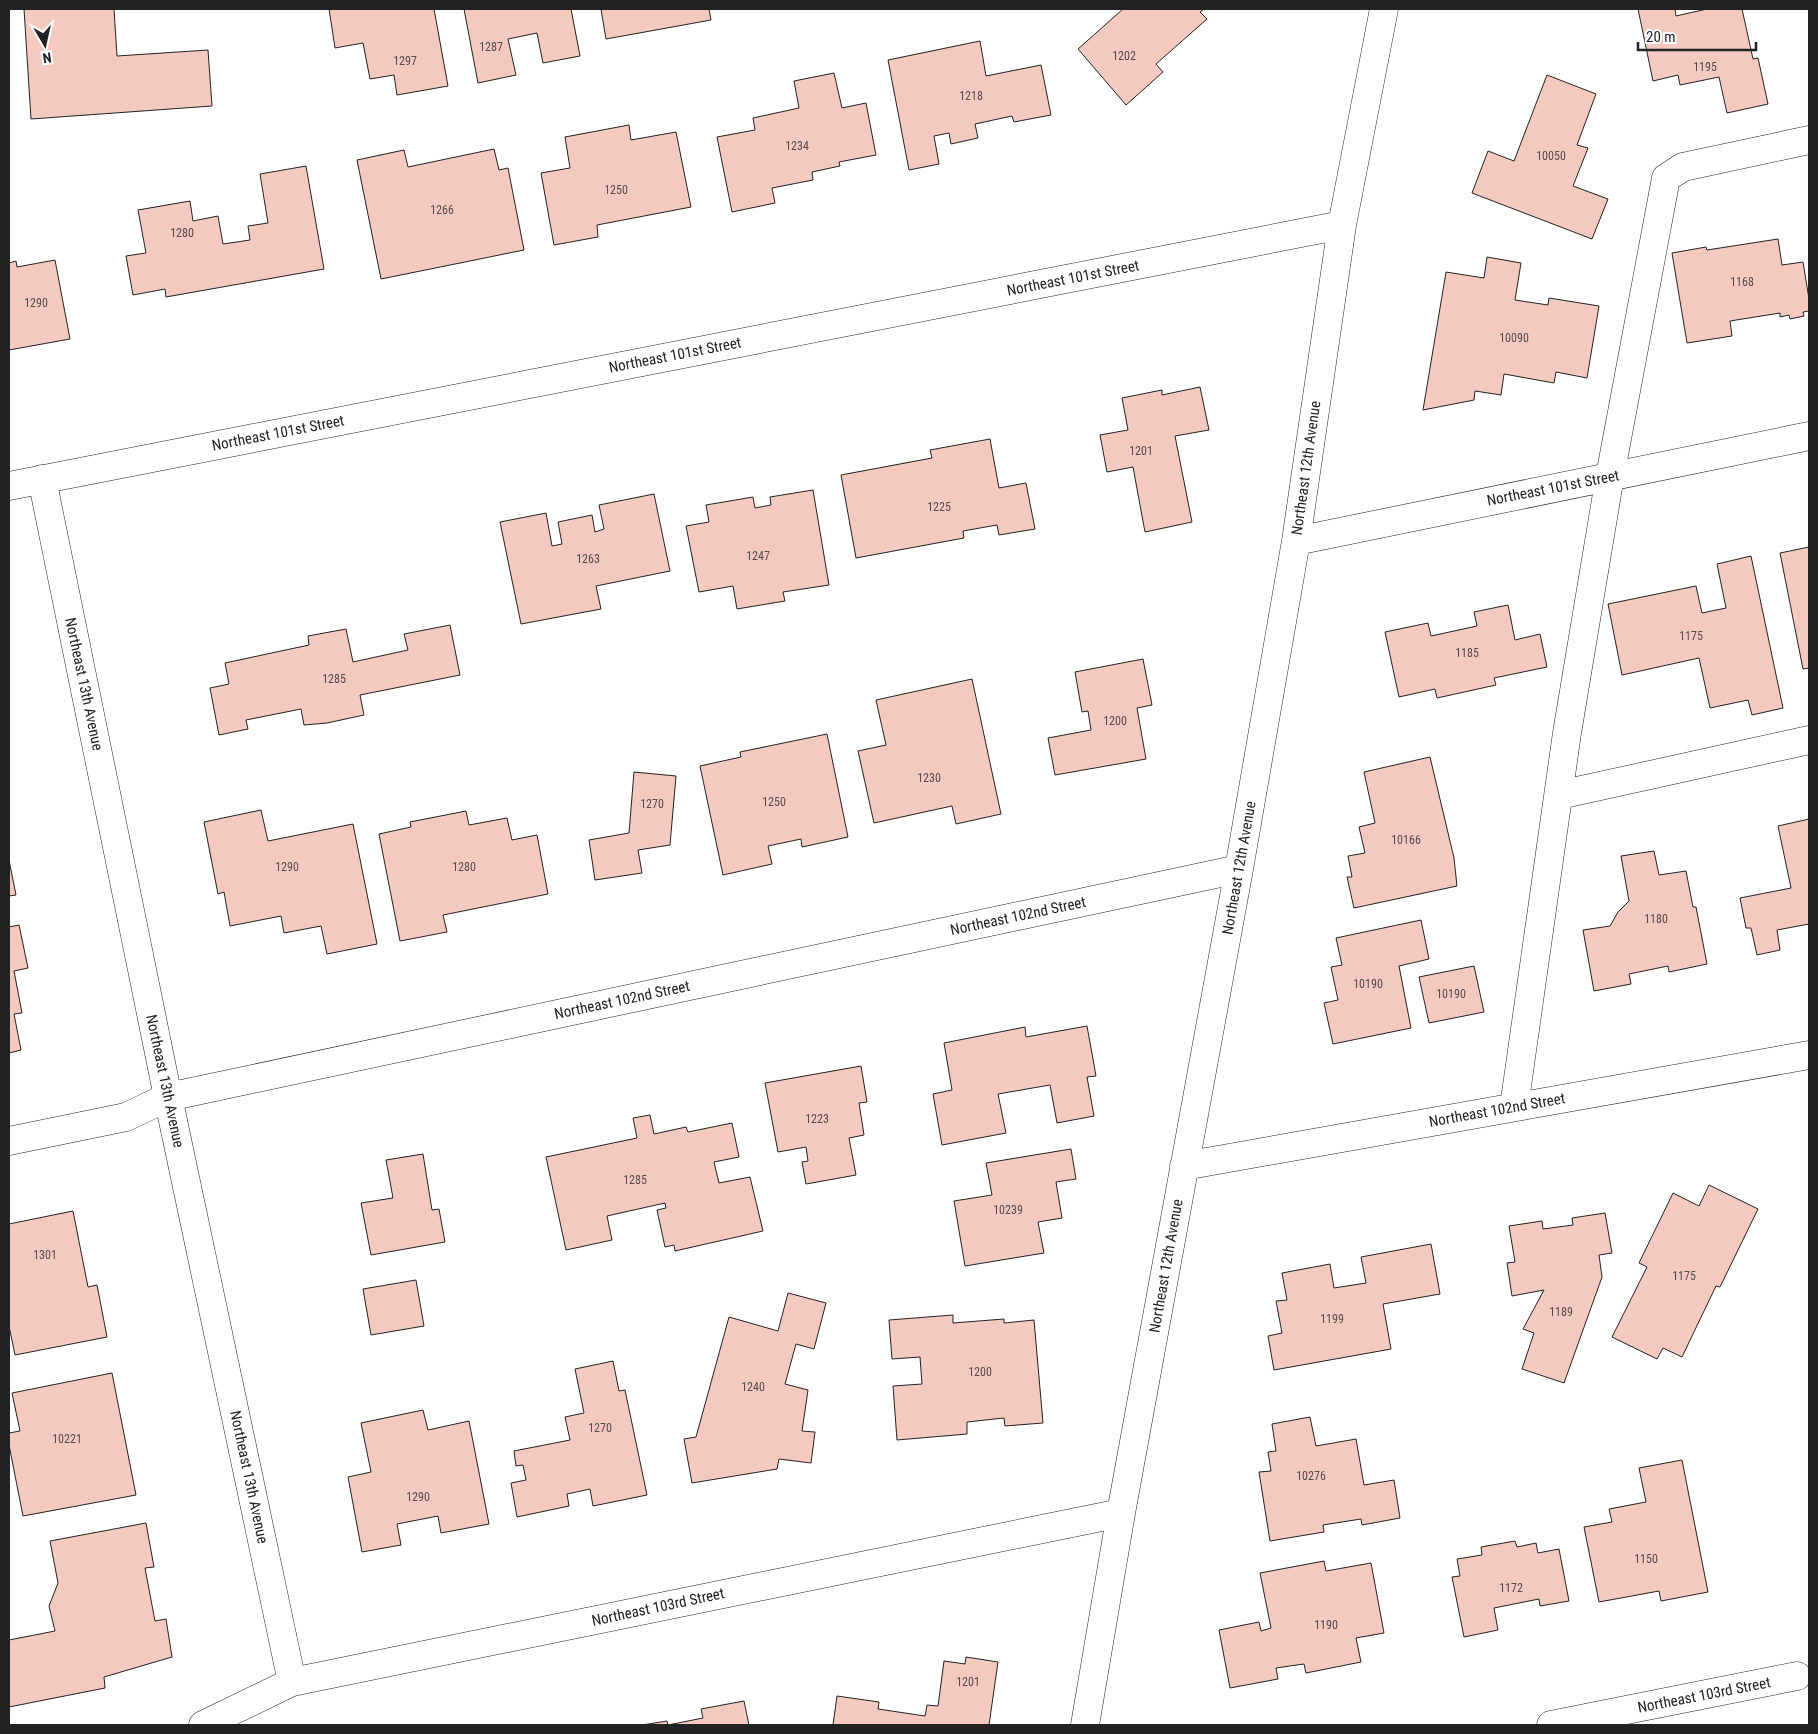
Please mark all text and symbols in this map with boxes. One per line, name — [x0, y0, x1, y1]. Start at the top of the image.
north arrow — [20, 20, 70, 70]
scale bar — [1638, 20, 1756, 52]
text: 20 m — [1646, 28, 1676, 46]
house number: 1287 — [479, 40, 503, 54]
text: N — [42, 49, 53, 66]
house number: 1202 — [1112, 49, 1136, 63]
house number: 1297 — [393, 54, 417, 68]
house number: 1195 — [1693, 60, 1717, 74]
house number: 1218 — [959, 89, 983, 103]
house number: 1234 — [785, 139, 809, 153]
house number: 10050 — [1536, 149, 1566, 163]
house number: 1250 — [604, 183, 628, 197]
house number: 1266 — [430, 203, 454, 217]
house number: 1280 — [170, 226, 194, 240]
street label: Northeast 101st Street — [1005, 256, 1141, 300]
house number: 1168 — [1730, 275, 1754, 289]
house number: 1290 — [24, 296, 48, 310]
house number: 10090 — [1499, 331, 1529, 345]
street label: Northeast 101st Street — [607, 333, 743, 377]
street label: Northeast 12th Avenue — [1288, 400, 1324, 536]
street label: Northeast 101st Street — [210, 411, 346, 455]
house number: 1201 — [1129, 444, 1153, 458]
street label: Northeast 101st Street — [1485, 466, 1621, 510]
house number: 1225 — [927, 500, 951, 514]
house number: 1247 — [746, 549, 770, 563]
house number: 1263 — [576, 552, 600, 566]
street label: Northeast 13th Avenue — [61, 616, 107, 752]
house number: 1175 — [1679, 629, 1703, 643]
house number: 1185 — [1455, 646, 1479, 660]
house number: 1285 — [322, 672, 346, 686]
house number: 1200 — [1103, 714, 1127, 728]
house number: 1230 — [917, 771, 941, 785]
house number: 1250 — [762, 795, 786, 809]
house number: 1270 — [640, 797, 664, 811]
street label: Northeast 12th Avenue — [1218, 800, 1260, 936]
house number: 10166 — [1391, 833, 1421, 847]
house number: 1290 — [275, 860, 299, 874]
house number: 1280 — [452, 860, 476, 874]
street label: Northeast 102nd Street — [949, 893, 1087, 939]
house number: 1180 — [1644, 912, 1668, 926]
street label: Northeast 102nd Street — [553, 977, 691, 1023]
house number: 10190 — [1353, 977, 1383, 991]
house number: 10190 — [1436, 987, 1466, 1001]
street label: Northeast 13th Avenue — [142, 1013, 188, 1149]
street label: Northeast 102nd Street — [1428, 1089, 1566, 1131]
house number: 1223 — [805, 1112, 829, 1126]
house number: 1285 — [623, 1173, 647, 1187]
street label: Northeast 12th Avenue — [1145, 1198, 1187, 1334]
house number: 10239 — [993, 1203, 1023, 1217]
house number: 1301 — [33, 1248, 57, 1262]
house number: 1175 — [1672, 1269, 1696, 1283]
house number: 1189 — [1549, 1305, 1573, 1319]
house number: 1199 — [1320, 1312, 1344, 1326]
house number: 1200 — [968, 1365, 992, 1379]
house number: 1240 — [741, 1380, 765, 1394]
street label: Northeast 13th Avenue — [226, 1409, 272, 1545]
house number: 1270 — [588, 1421, 612, 1435]
house number: 10221 — [52, 1432, 82, 1446]
house number: 10276 — [1296, 1469, 1326, 1483]
house number: 1290 — [406, 1490, 430, 1504]
house number: 1150 — [1634, 1552, 1658, 1566]
house number: 1172 — [1499, 1581, 1523, 1595]
street label: Northeast 103rd Street — [590, 1584, 726, 1630]
house number: 1190 — [1314, 1618, 1338, 1632]
street label: Northeast 103rd Street — [1636, 1673, 1772, 1717]
house number: 1201 — [956, 1675, 980, 1689]

